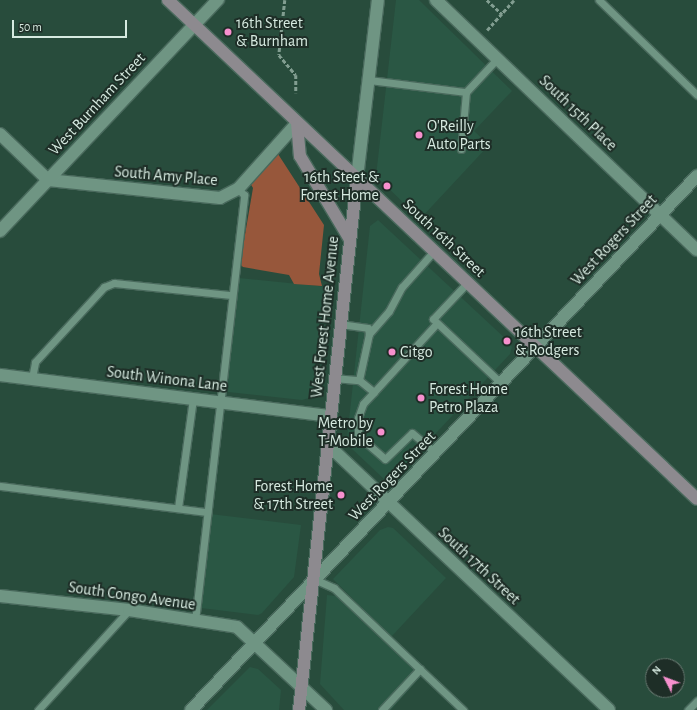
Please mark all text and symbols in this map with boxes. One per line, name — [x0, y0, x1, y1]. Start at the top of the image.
scale bar — [14, 12, 129, 38]
place label: 16th Street & Burnham — [236, 13, 308, 51]
text: 50 m — [19, 21, 42, 33]
marker: 16th Street & Burnham — [223, 27, 233, 37]
street label: West Burnham Street — [45, 49, 149, 159]
street label: South 15th Place — [535, 71, 621, 155]
place label: O'Reilly Auto Parts — [427, 116, 491, 154]
marker: O'Reilly Auto Parts — [414, 130, 424, 140]
street label: South Amy Place — [114, 162, 218, 190]
place label: 16th Steet & Forest Home — [300, 167, 379, 205]
marker: 16th Steet & Forest Home — [382, 181, 392, 191]
street label: West Rogers Street — [567, 191, 661, 289]
street label: South 16th Street — [399, 195, 489, 281]
street label: West Forest Home Avenue — [307, 235, 343, 399]
place label: 16th Street & Rodgers — [515, 322, 582, 360]
marker: 16th Street & Rodgers — [502, 336, 512, 346]
place label: Citgo — [400, 342, 433, 362]
marker: Citgo — [387, 347, 397, 357]
street label: South Winona Lane — [106, 362, 228, 396]
place label: Forest Home Petro Plaza — [429, 379, 508, 417]
marker: Forest Home Petro Plaza — [416, 393, 426, 403]
place label: Metro by T-Mobile — [318, 413, 373, 451]
street label: West Rogers Street — [344, 427, 440, 525]
marker: Metro by T-Mobile — [376, 427, 386, 437]
place label: Forest Home & 17th Street — [253, 476, 333, 514]
marker: Forest Home & 17th Street — [336, 490, 346, 500]
street label: South 17th Street — [434, 523, 524, 609]
street label: South Congo Avenue — [67, 578, 197, 614]
north arrow — [645, 658, 685, 698]
text: N — [650, 664, 663, 677]

